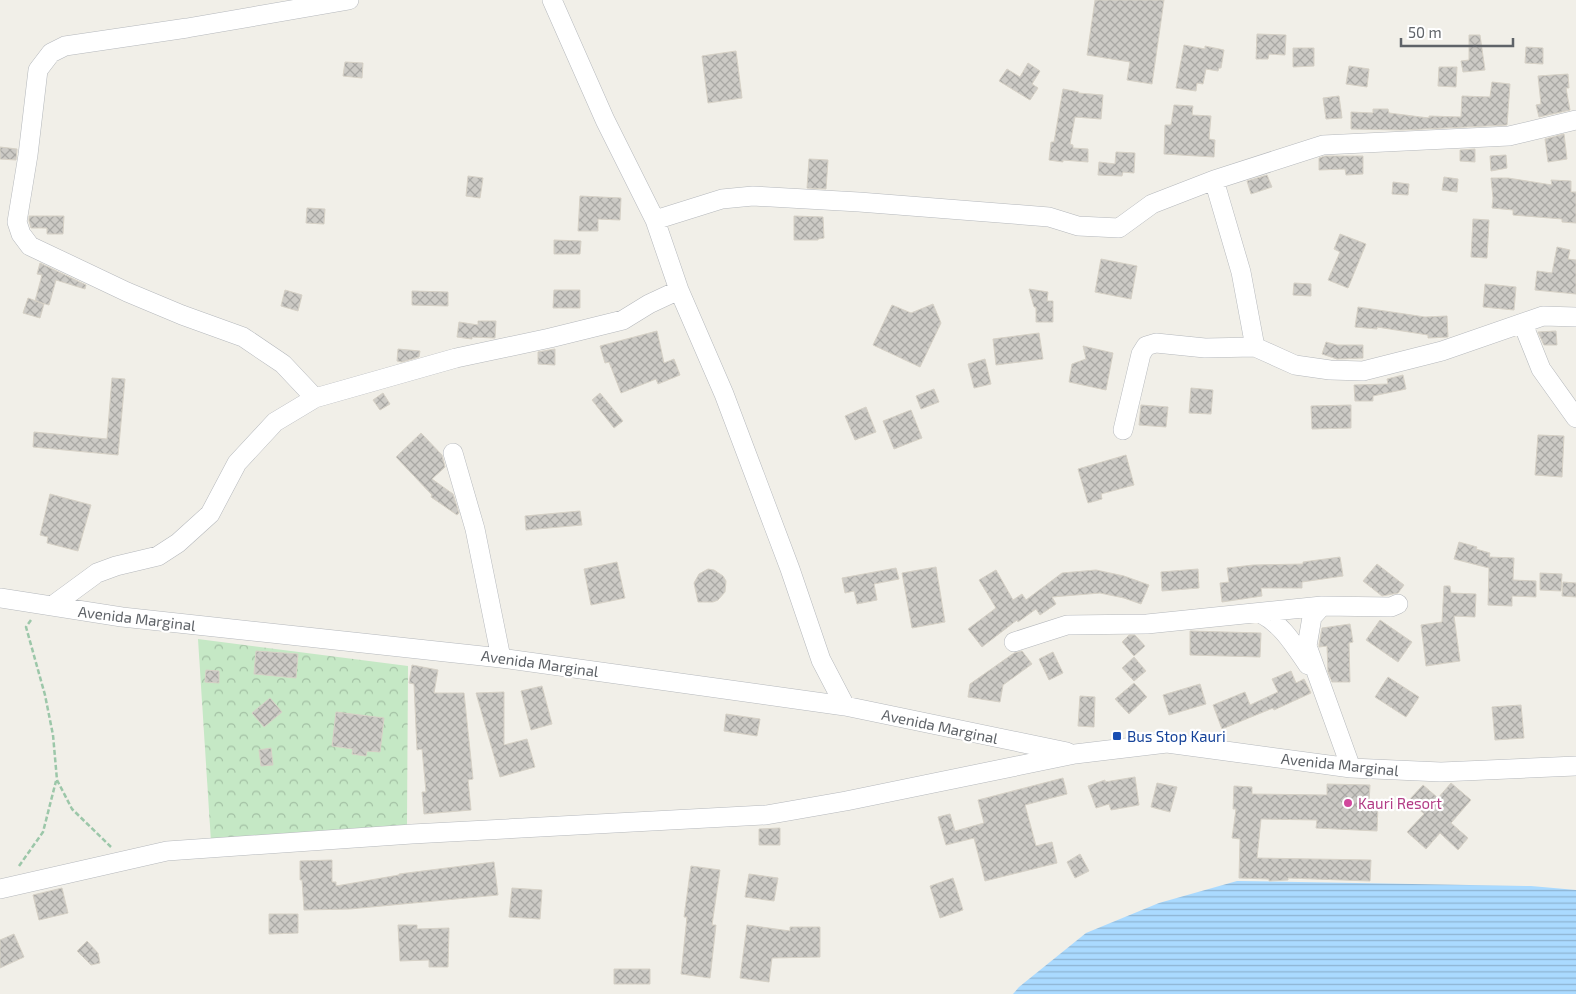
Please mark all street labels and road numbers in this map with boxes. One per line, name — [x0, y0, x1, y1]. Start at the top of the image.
street label: Avenida Marginal — [77, 602, 197, 634]
street label: Avenida Marginal — [480, 646, 600, 680]
street label: Avenida Marginal — [880, 705, 1000, 747]
street label: Avenida Marginal — [1280, 749, 1400, 779]

